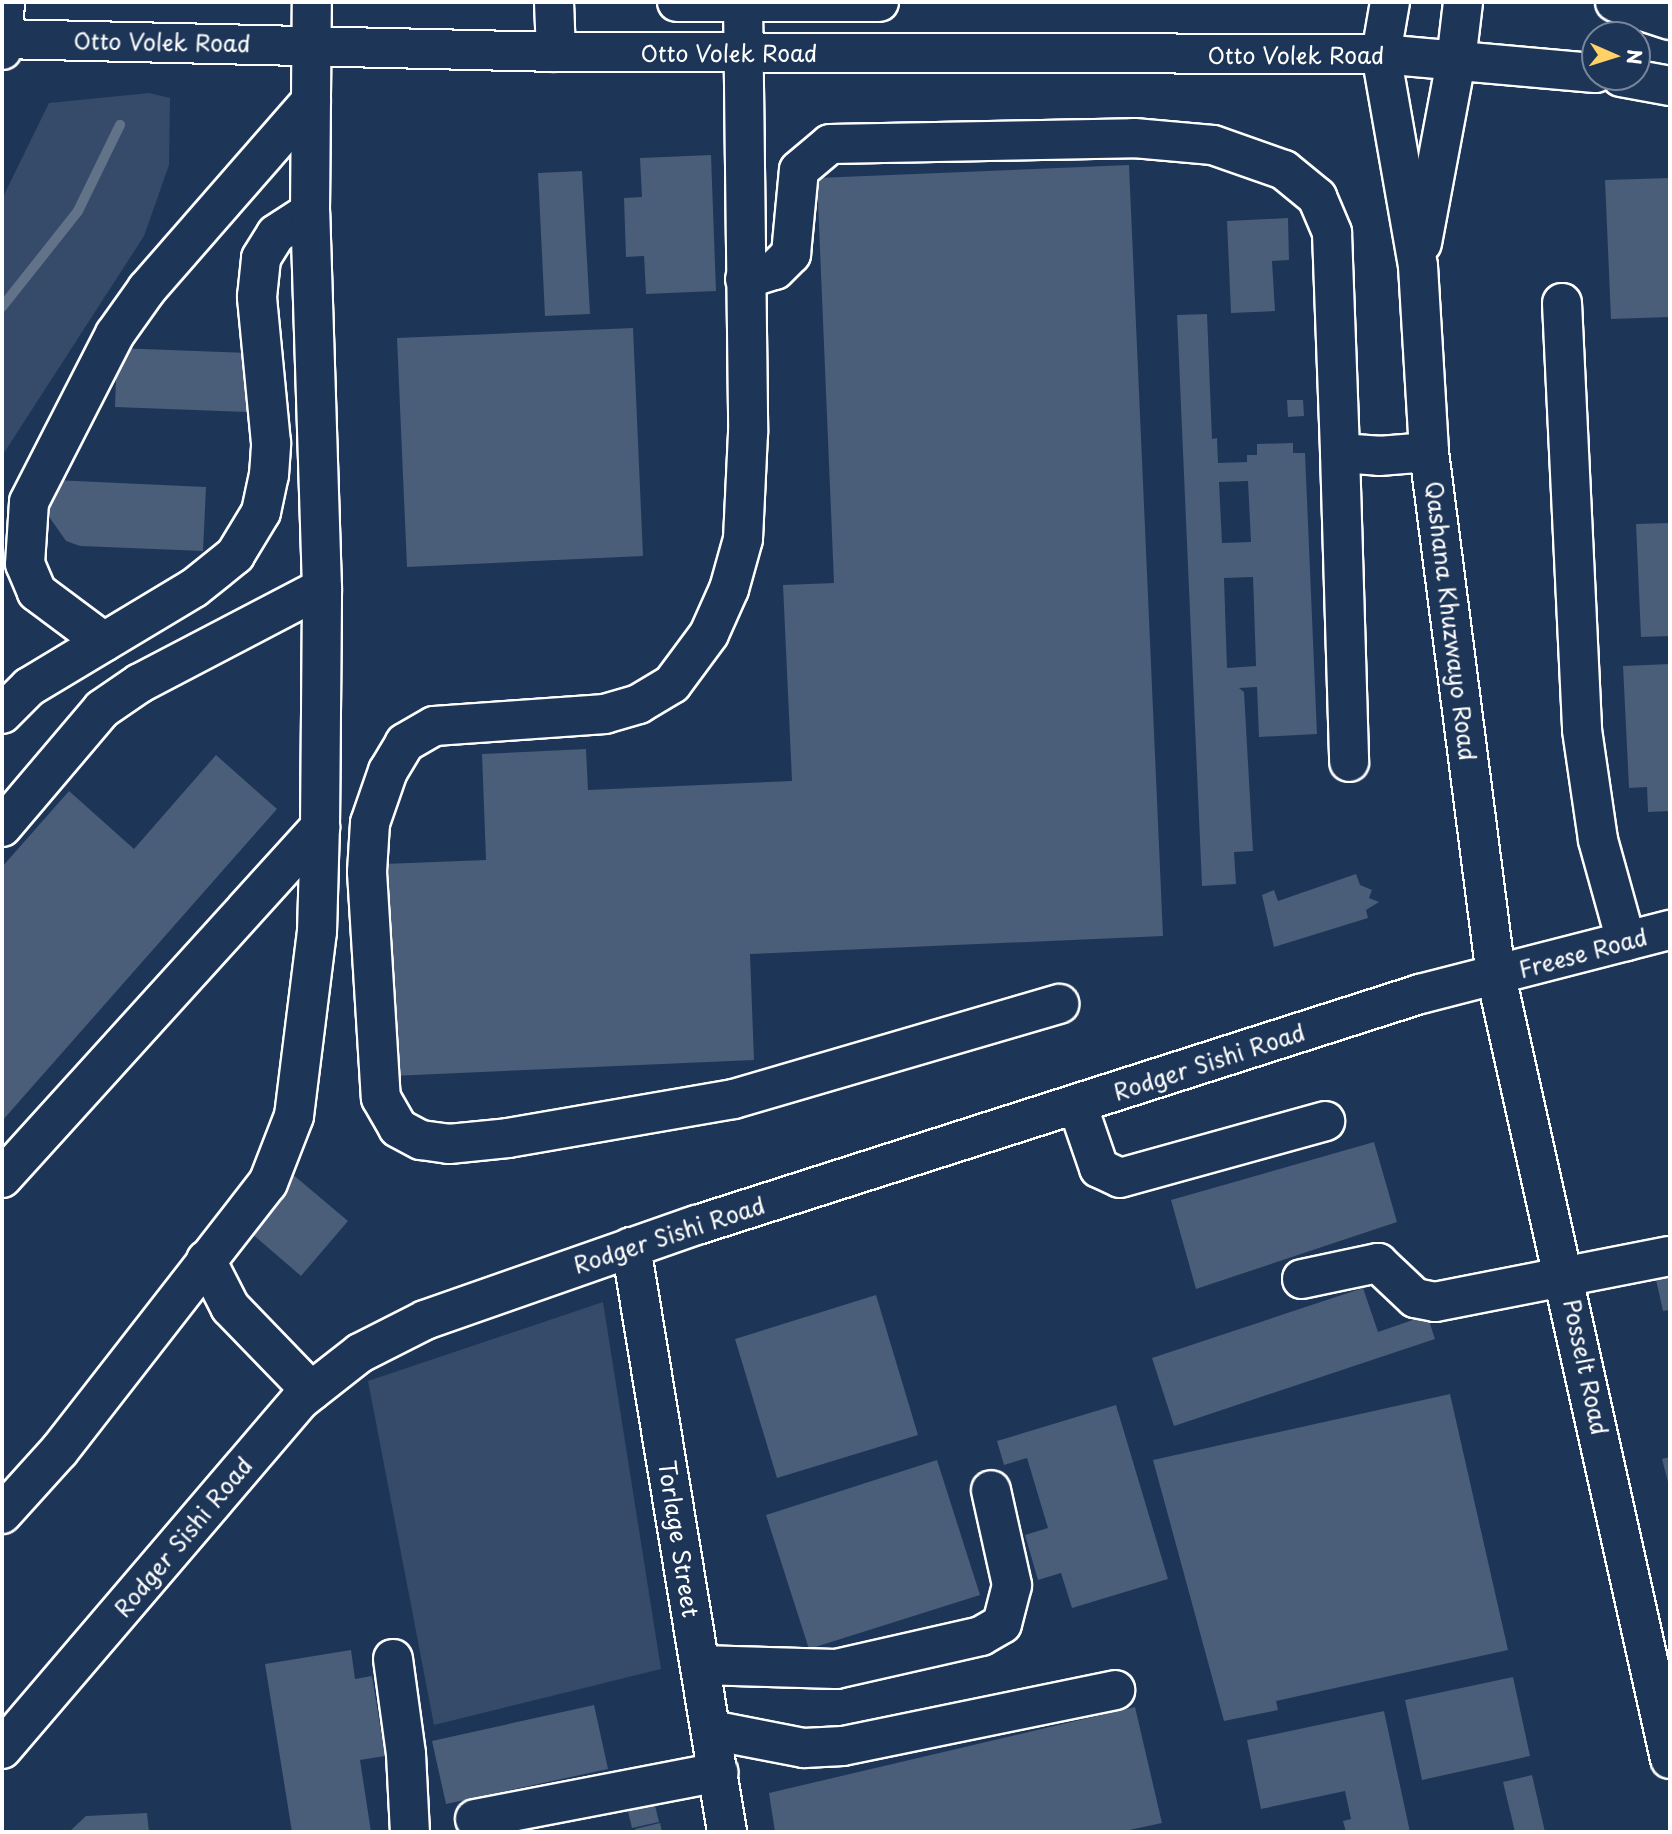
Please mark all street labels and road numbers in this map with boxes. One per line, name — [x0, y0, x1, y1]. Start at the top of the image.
street label: Otto Volek Road — [72, 27, 252, 57]
street label: Otto Volek Road — [639, 39, 819, 67]
street label: Otto Volek Road — [1206, 41, 1386, 69]
street label: Qashana Khuzwayo Road — [1420, 479, 1482, 763]
street label: Freese Road — [1515, 922, 1651, 984]
street label: Rodger Sishi Road — [1111, 1018, 1307, 1106]
street label: Rodger Sishi Road — [571, 1191, 767, 1279]
street label: Posselt Road — [1558, 1297, 1614, 1437]
street label: Rodger Sishi Road — [109, 1452, 257, 1622]
street label: Torlage Street — [653, 1459, 705, 1619]

